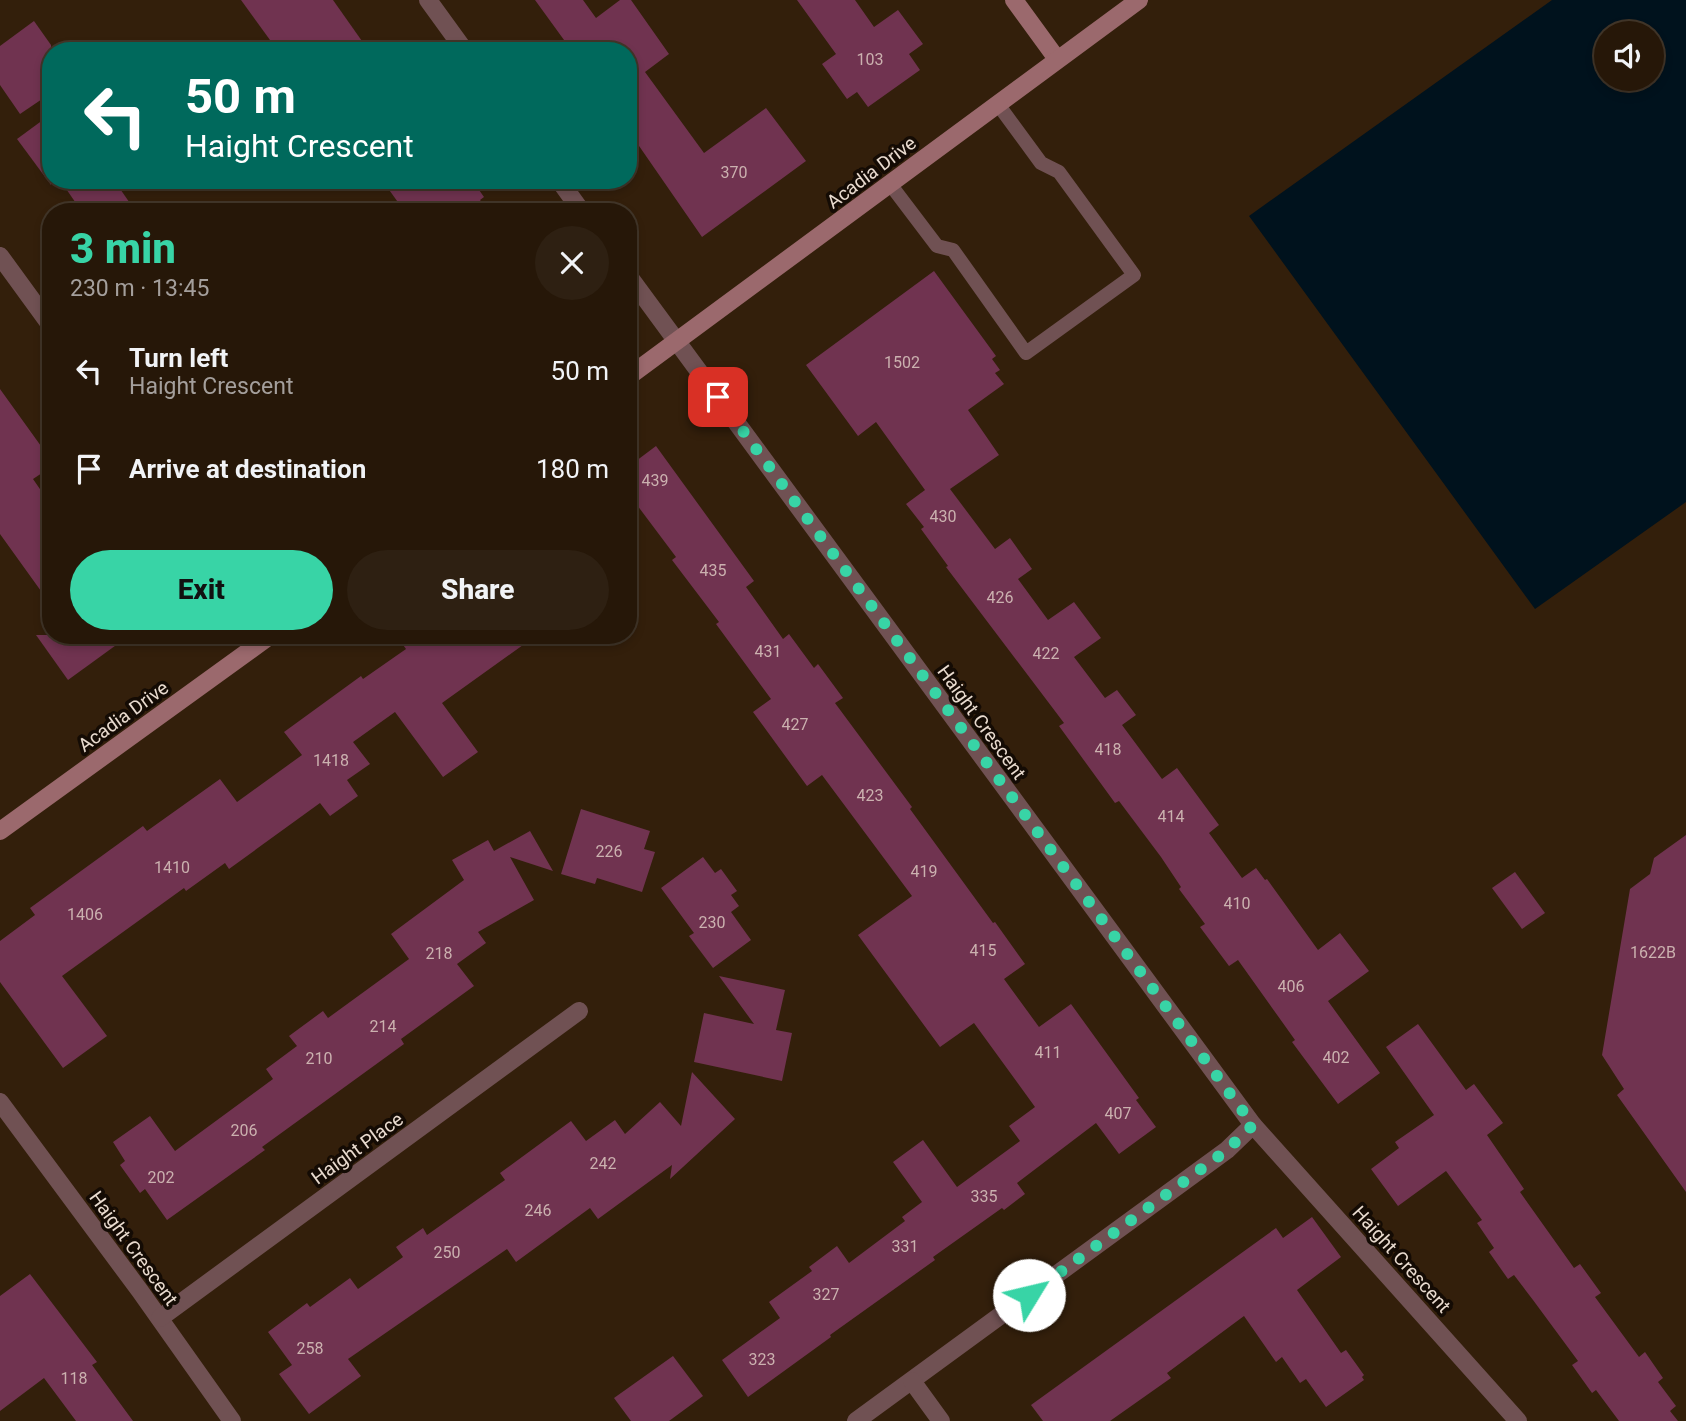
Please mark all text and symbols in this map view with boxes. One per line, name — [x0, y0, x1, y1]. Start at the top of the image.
map controls — [1594, 21, 1664, 91]
button: sound — [1594, 21, 1664, 91]
house number: 103 — [857, 50, 883, 69]
text: 50 m — [185, 68, 296, 125]
icon: left — [70, 70, 161, 161]
text: Haight Crescent — [185, 127, 414, 165]
street label: Acadia Drive — [822, 131, 920, 213]
house number: 370 — [721, 163, 747, 182]
text: 3 min — [70, 224, 176, 273]
button: close — [535, 226, 609, 300]
text: 230 m · 13:45 — [70, 275, 209, 302]
text: Turn left — [129, 343, 228, 373]
icon: left — [70, 352, 108, 390]
house number: 1502 — [884, 353, 920, 372]
text: 50 m — [551, 356, 609, 386]
pin — [688, 367, 748, 427]
text: Haight Crescent — [129, 373, 293, 400]
icon: arrive — [699, 378, 737, 416]
icon: arrive — [70, 450, 108, 488]
text: Arrive at destination — [129, 454, 366, 484]
text: 180 m — [536, 454, 609, 484]
house number: 439 — [642, 471, 668, 490]
house number: 430 — [930, 507, 956, 526]
button: Exit — [70, 550, 333, 630]
button: Share — [347, 550, 609, 630]
house number: 435 — [700, 561, 726, 580]
house number: 426 — [987, 588, 1013, 607]
house number: 431 — [755, 642, 781, 661]
house number: 422 — [1033, 644, 1059, 663]
street label: Haight Crescent — [932, 661, 1031, 784]
street label: Acadia Drive — [74, 676, 173, 757]
house number: 427 — [782, 715, 808, 734]
house number: 418 — [1095, 740, 1121, 759]
house number: 1418 — [313, 751, 349, 770]
house number: 423 — [857, 786, 883, 805]
house number: 414 — [1158, 807, 1184, 826]
house number: 226 — [596, 842, 622, 861]
house number: 1410 — [154, 858, 190, 877]
house number: 419 — [911, 862, 937, 881]
house number: 410 — [1224, 894, 1250, 913]
house number: 1406 — [67, 905, 103, 924]
house number: 230 — [699, 913, 725, 932]
house number: 415 — [970, 941, 996, 960]
house number: 1622B — [1630, 943, 1676, 962]
house number: 218 — [426, 944, 452, 963]
house number: 406 — [1278, 977, 1304, 996]
house number: 214 — [370, 1017, 396, 1036]
house number: 411 — [1035, 1043, 1061, 1062]
house number: 402 — [1323, 1048, 1349, 1067]
house number: 210 — [306, 1049, 332, 1068]
house number: 407 — [1105, 1104, 1131, 1123]
street label: Haight Place — [307, 1107, 408, 1189]
house number: 206 — [231, 1121, 257, 1140]
house number: 242 — [590, 1154, 616, 1173]
house number: 202 — [148, 1168, 174, 1187]
street label: Haight Crescent — [84, 1187, 183, 1310]
house number: 335 — [971, 1187, 997, 1206]
house number: 246 — [525, 1201, 551, 1220]
street label: Haight Crescent — [1348, 1201, 1456, 1317]
house number: 331 — [892, 1237, 918, 1256]
house number: 250 — [434, 1243, 460, 1262]
position arrow — [992, 1258, 1066, 1332]
house number: 327 — [813, 1285, 839, 1304]
house number: 258 — [297, 1339, 323, 1358]
house number: 323 — [749, 1350, 775, 1369]
house number: 118 — [61, 1369, 87, 1388]

